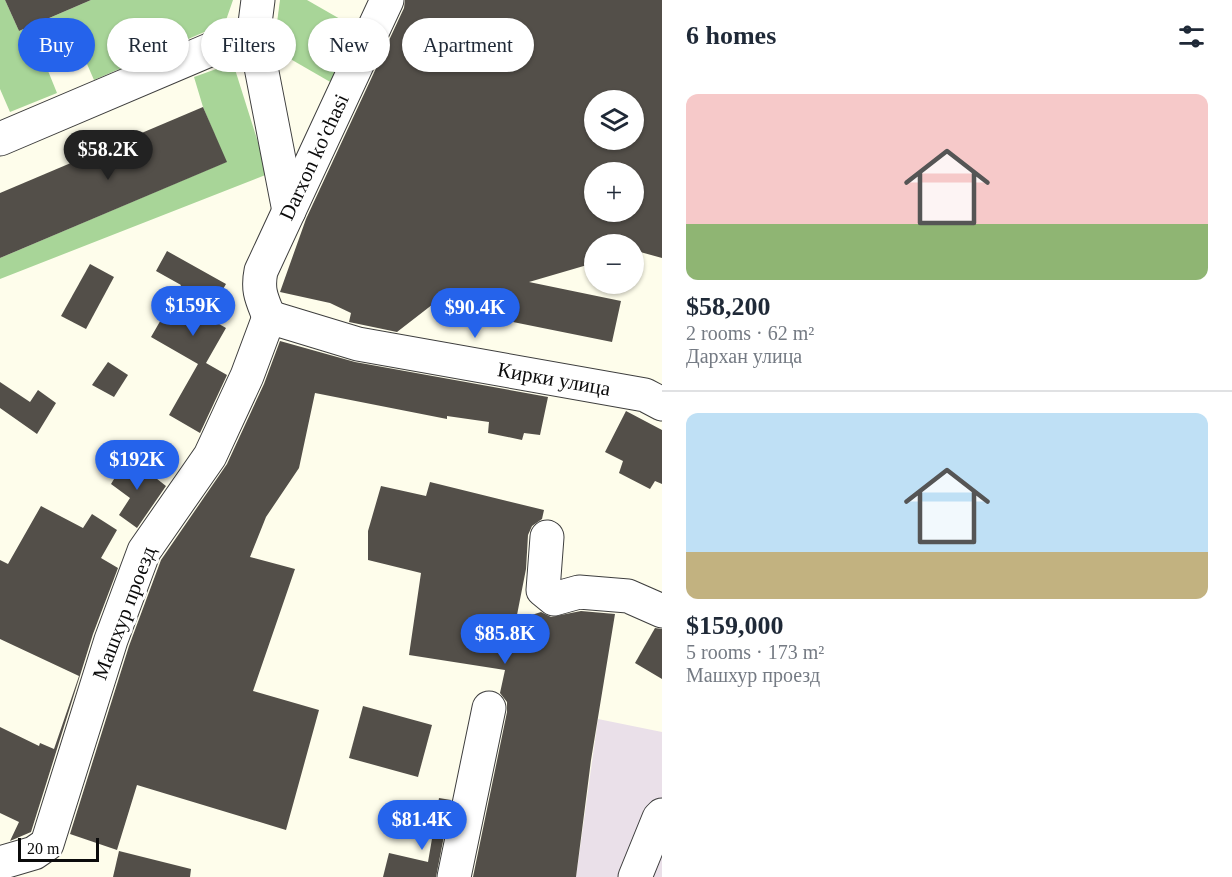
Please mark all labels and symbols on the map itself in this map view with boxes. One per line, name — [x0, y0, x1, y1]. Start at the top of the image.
street label: Darxon ko'chasi — [274, 90, 354, 224]
pin: $58.2K — [59, 130, 157, 181]
pin: $159K — [151, 286, 235, 337]
pin: $90.4K — [426, 288, 524, 339]
street label: Кирки улица — [496, 357, 613, 401]
pin: $192K — [95, 440, 179, 491]
street label: Машхур проезд — [88, 543, 161, 683]
pin: $85.8K — [456, 614, 554, 665]
pin: $81.4K — [373, 800, 471, 851]
scale bar — [18, 835, 99, 862]

